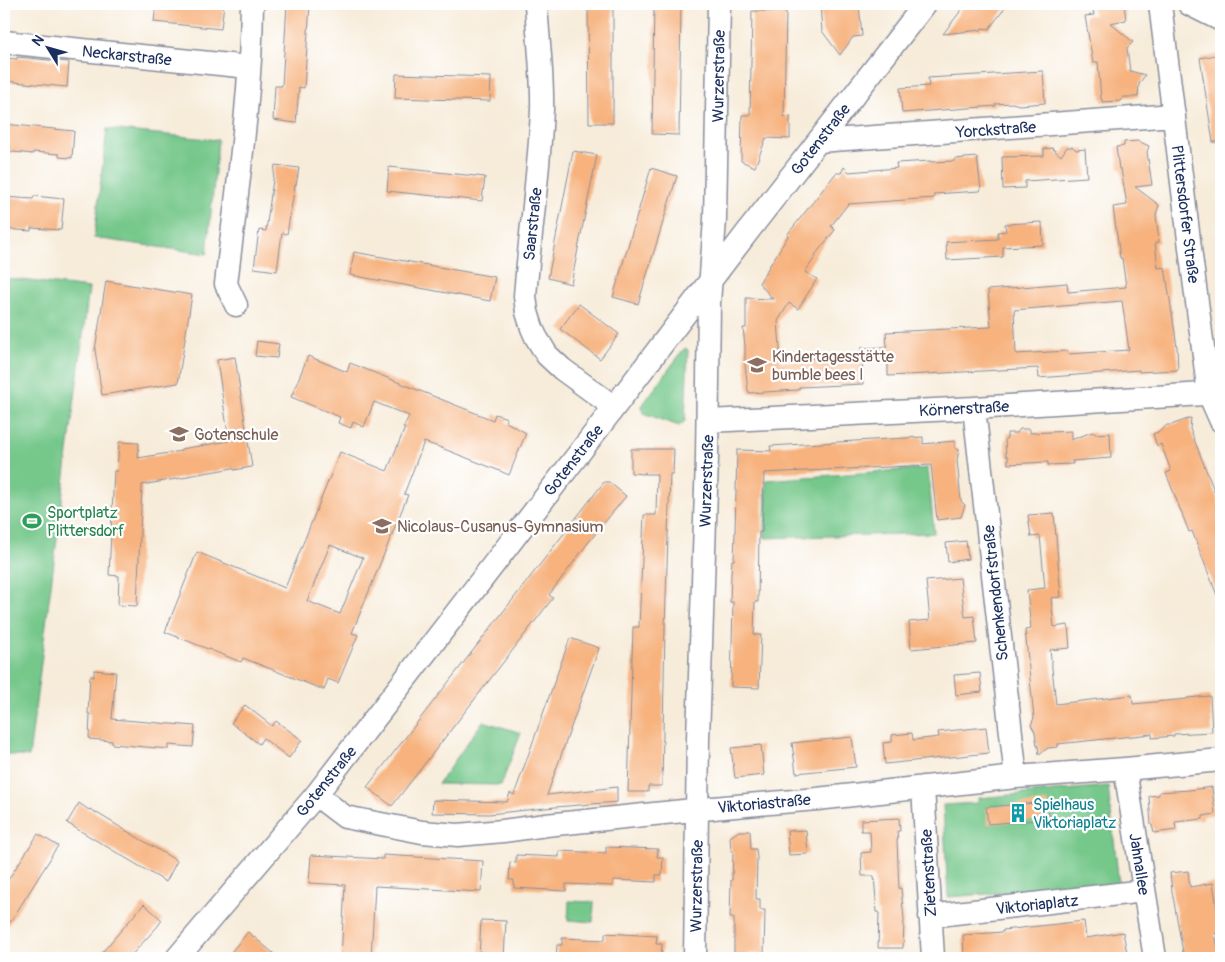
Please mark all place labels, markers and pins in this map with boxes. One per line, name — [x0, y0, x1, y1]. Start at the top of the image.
place label: Kindertagesstätte bumble bees I — [772, 347, 894, 385]
school or university icon: Kindertagesstätte bumble bees I — [746, 354, 768, 376]
school or university icon: Gotenschule — [168, 423, 190, 445]
place label: Gotenschule — [194, 425, 279, 445]
place label: Sportplatz Plittersdorf — [47, 503, 125, 541]
sports icon: Sportplatz Plittersdorf — [21, 510, 43, 532]
school or university icon: Nicolaus-Cusanus-Gymnasium — [371, 515, 393, 537]
place label: Nicolaus-Cusanus-Gymnasium — [397, 517, 603, 537]
place label: Spielhaus Viktoriaplatz — [1033, 795, 1116, 833]
building icon: Spielhaus Viktoriaplatz — [1007, 802, 1029, 824]

